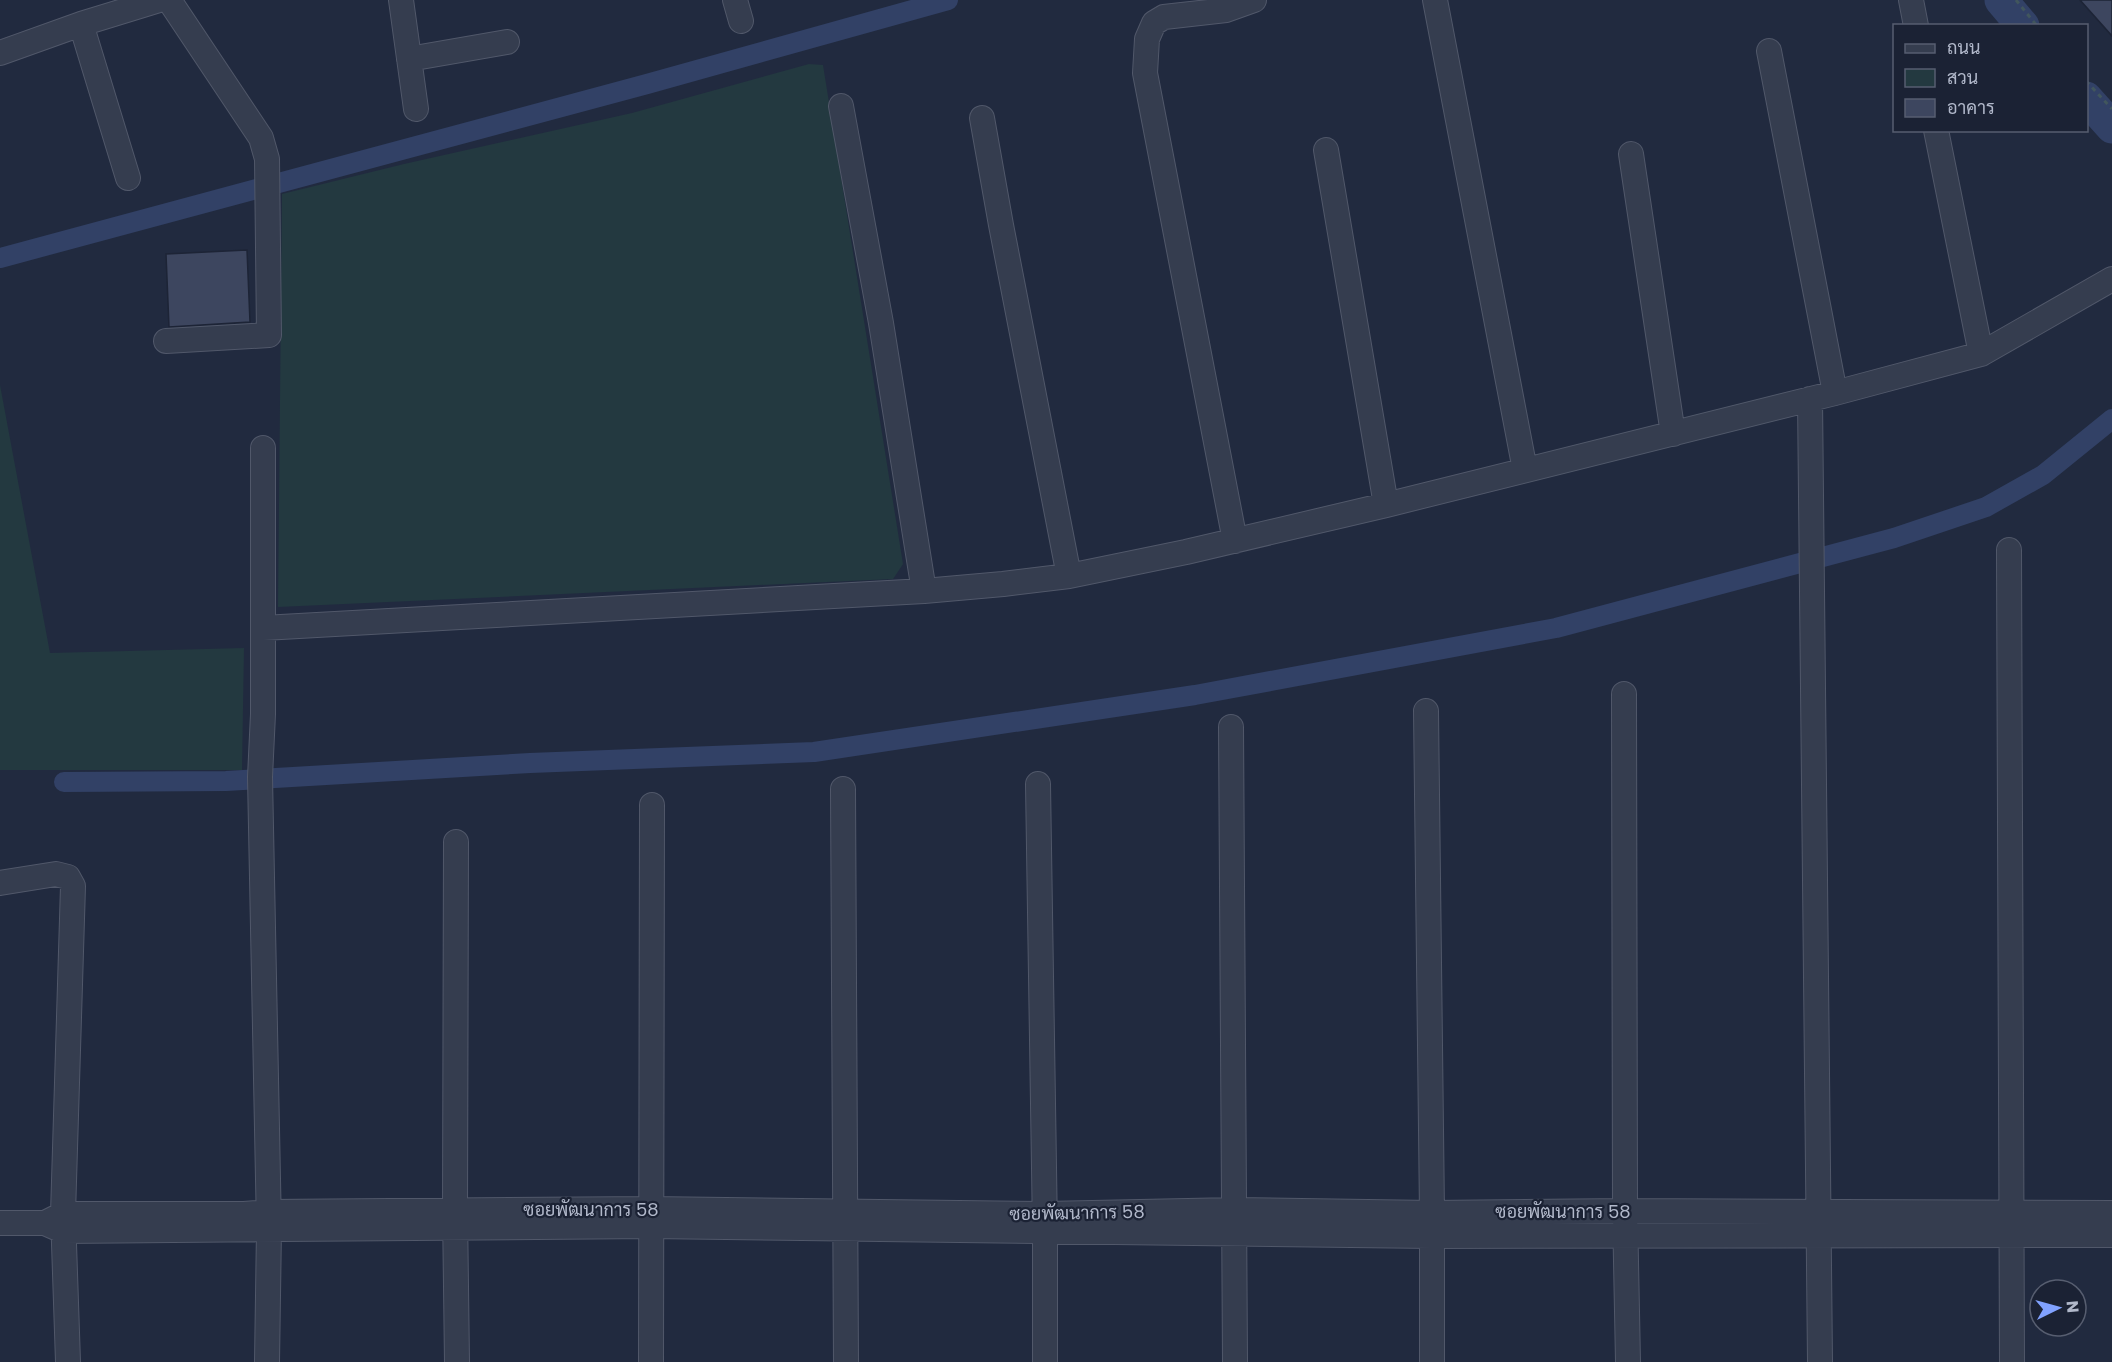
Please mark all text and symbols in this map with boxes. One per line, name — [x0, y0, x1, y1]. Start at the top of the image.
legend — [1893, 24, 2088, 132]
text: ถนน — [1947, 35, 1980, 60]
text: สวน — [1947, 65, 1978, 90]
text: อาคาร — [1947, 95, 1995, 120]
street label: ซอยพัฒนาการ 58 — [523, 1197, 659, 1222]
street label: ซอยพัฒนาการ 58 — [1009, 1199, 1145, 1226]
street label: ซอยพัฒนาการ 58 — [1495, 1199, 1631, 1224]
north arrow — [2028, 1278, 2088, 1338]
text: N — [2060, 1300, 2084, 1314]

